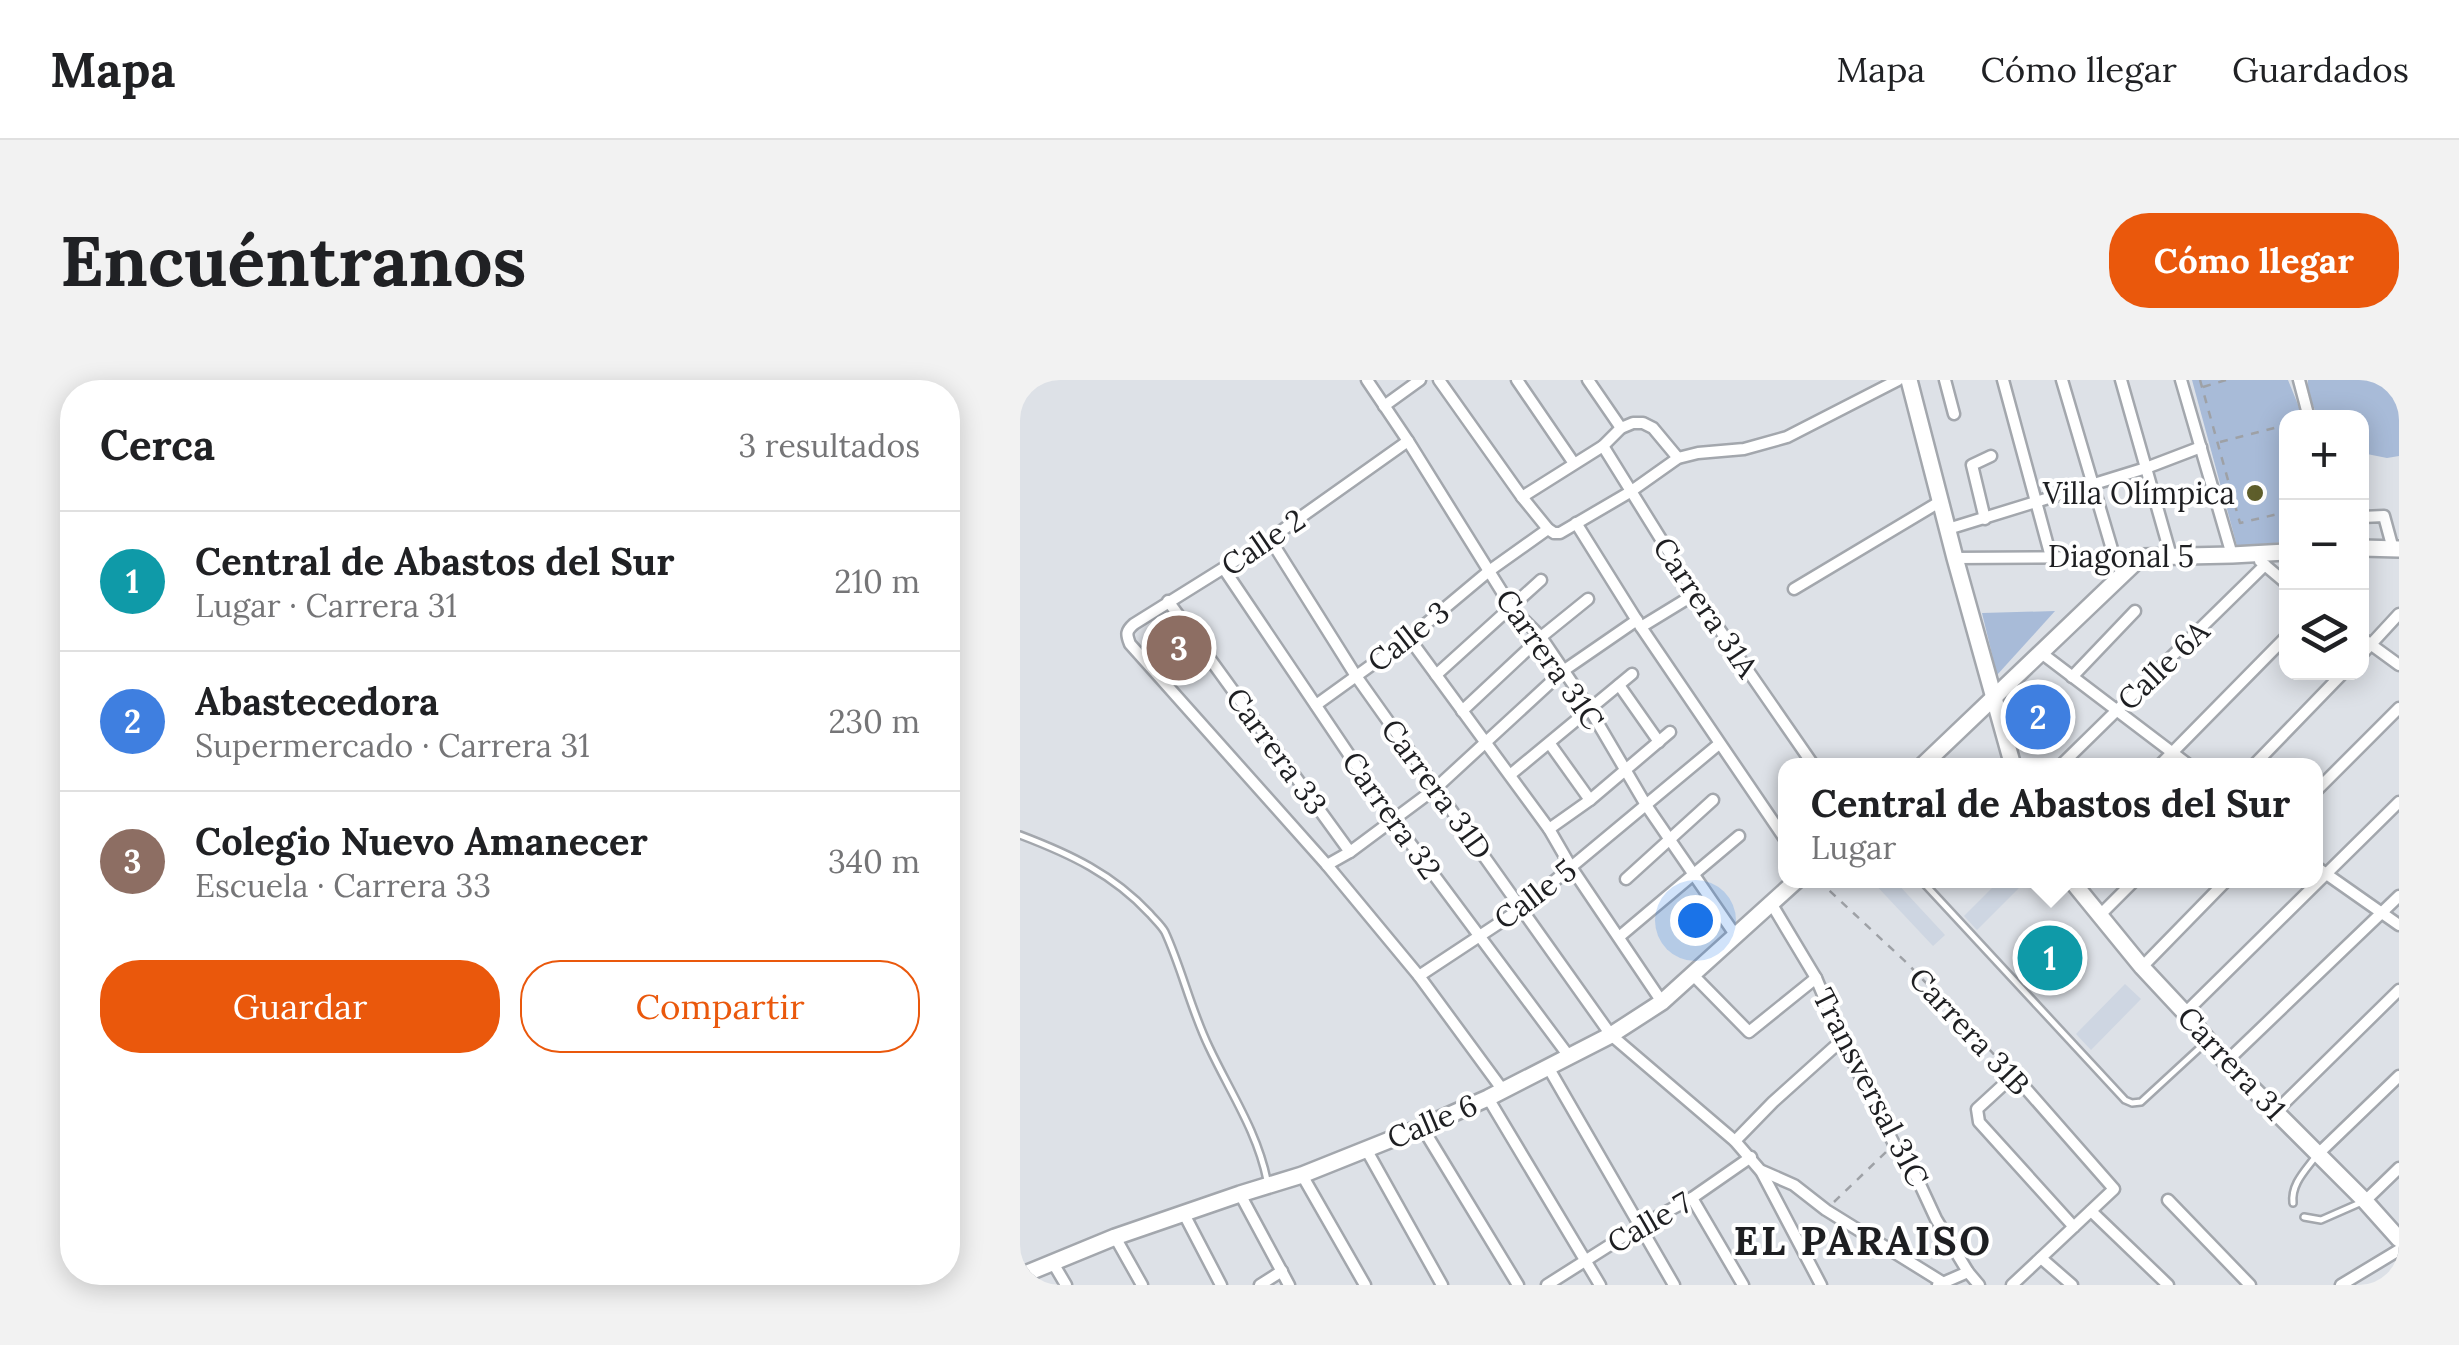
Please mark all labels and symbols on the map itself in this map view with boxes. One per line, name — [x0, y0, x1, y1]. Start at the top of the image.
place label: Villa Olímpica — [2042, 474, 2235, 512]
marker: Villa Olímpica — [2244, 482, 2266, 504]
street label: Calle 2 — [1214, 500, 1312, 584]
street label: Carrera 31A — [1645, 529, 1768, 686]
street label: Diagonal 5 — [2048, 537, 2194, 576]
street label: Carrera 31C — [1488, 581, 1612, 737]
street label: Calle 3 — [1359, 592, 1457, 680]
pin: 3 — [1146, 610, 1212, 686]
street label: Calle 6A — [2109, 611, 2218, 718]
street label: Carrera 33 — [1218, 680, 1336, 822]
pin: 2 — [2006, 680, 2070, 754]
street label: Carrera 31D — [1373, 711, 1501, 867]
street label: Carrera 32 — [1334, 744, 1450, 886]
street label: Calle 5 — [1486, 851, 1584, 937]
your location — [1670, 895, 1721, 946]
pin: 1 — [2018, 920, 2082, 996]
street label: Carrera 31B — [1901, 959, 2039, 1103]
street label: Transversal 31C — [1805, 982, 1937, 1192]
street label: Carrera 31 — [2170, 998, 2294, 1128]
street label: Calle 6 — [1381, 1085, 1483, 1157]
street label: Calle 7 — [1600, 1183, 1698, 1261]
district label: EL PARAISO — [1733, 1215, 1993, 1266]

